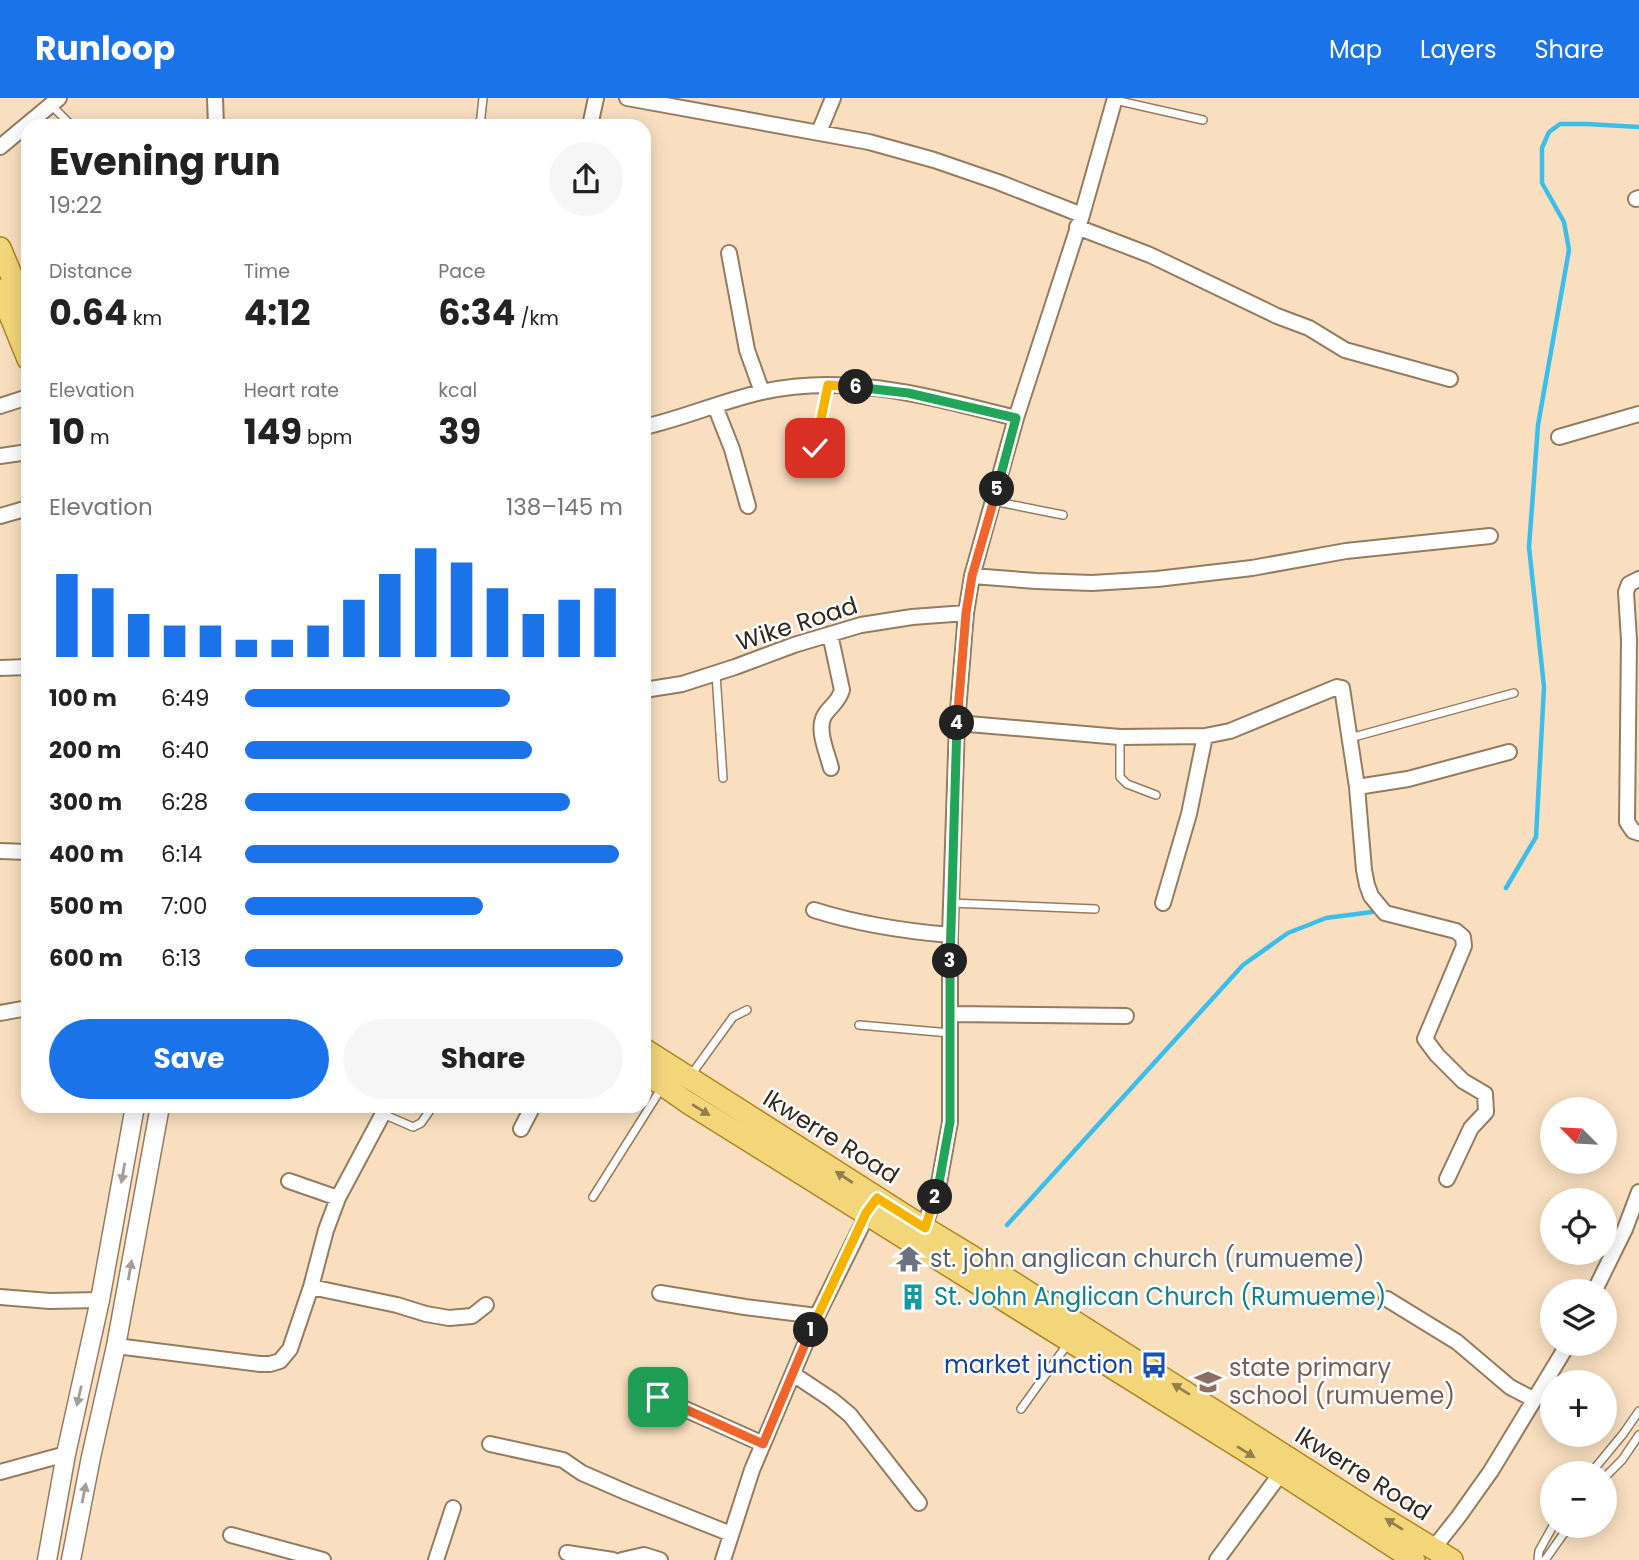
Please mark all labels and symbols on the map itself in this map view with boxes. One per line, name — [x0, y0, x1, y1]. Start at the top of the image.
pin: 6 — [838, 370, 874, 404]
pin — [785, 418, 845, 478]
pin: 5 — [979, 472, 1014, 506]
street label: Wike Road — [732, 588, 862, 659]
pin: 4 — [940, 706, 974, 740]
pin: 3 — [932, 944, 968, 978]
street label: Ikwerre Road — [757, 1082, 905, 1191]
north arrow — [1540, 1097, 1617, 1174]
one-way arrow — [691, 1104, 710, 1117]
one-way arrow — [117, 1162, 128, 1184]
one-way arrow — [834, 1170, 853, 1183]
pin: 2 — [918, 1180, 953, 1214]
place label: st. john anglican church (rumueme) — [930, 1242, 1365, 1275]
temple icon: st. john anglican church (rumueme) — [894, 1244, 924, 1274]
one-way arrow — [125, 1259, 136, 1281]
place label: St. John Anglican Church (Rumueme) — [934, 1280, 1386, 1313]
building icon: St. John Anglican Church (Rumueme) — [898, 1282, 928, 1312]
pin: 1 — [794, 1312, 828, 1348]
place label: market junction — [944, 1348, 1133, 1381]
bus stop icon: market junction — [1139, 1350, 1169, 1380]
place label: state primary school (rumueme) — [1229, 1351, 1455, 1412]
pin — [628, 1367, 688, 1427]
school or university icon: state primary school (rumueme) — [1193, 1367, 1223, 1397]
one-way arrow — [1171, 1383, 1191, 1396]
one-way arrow — [73, 1385, 84, 1407]
street label: Ikwerre Road — [1289, 1419, 1437, 1528]
one-way arrow — [1237, 1446, 1256, 1458]
one-way arrow — [78, 1482, 89, 1504]
one-way arrow — [1384, 1518, 1404, 1531]

